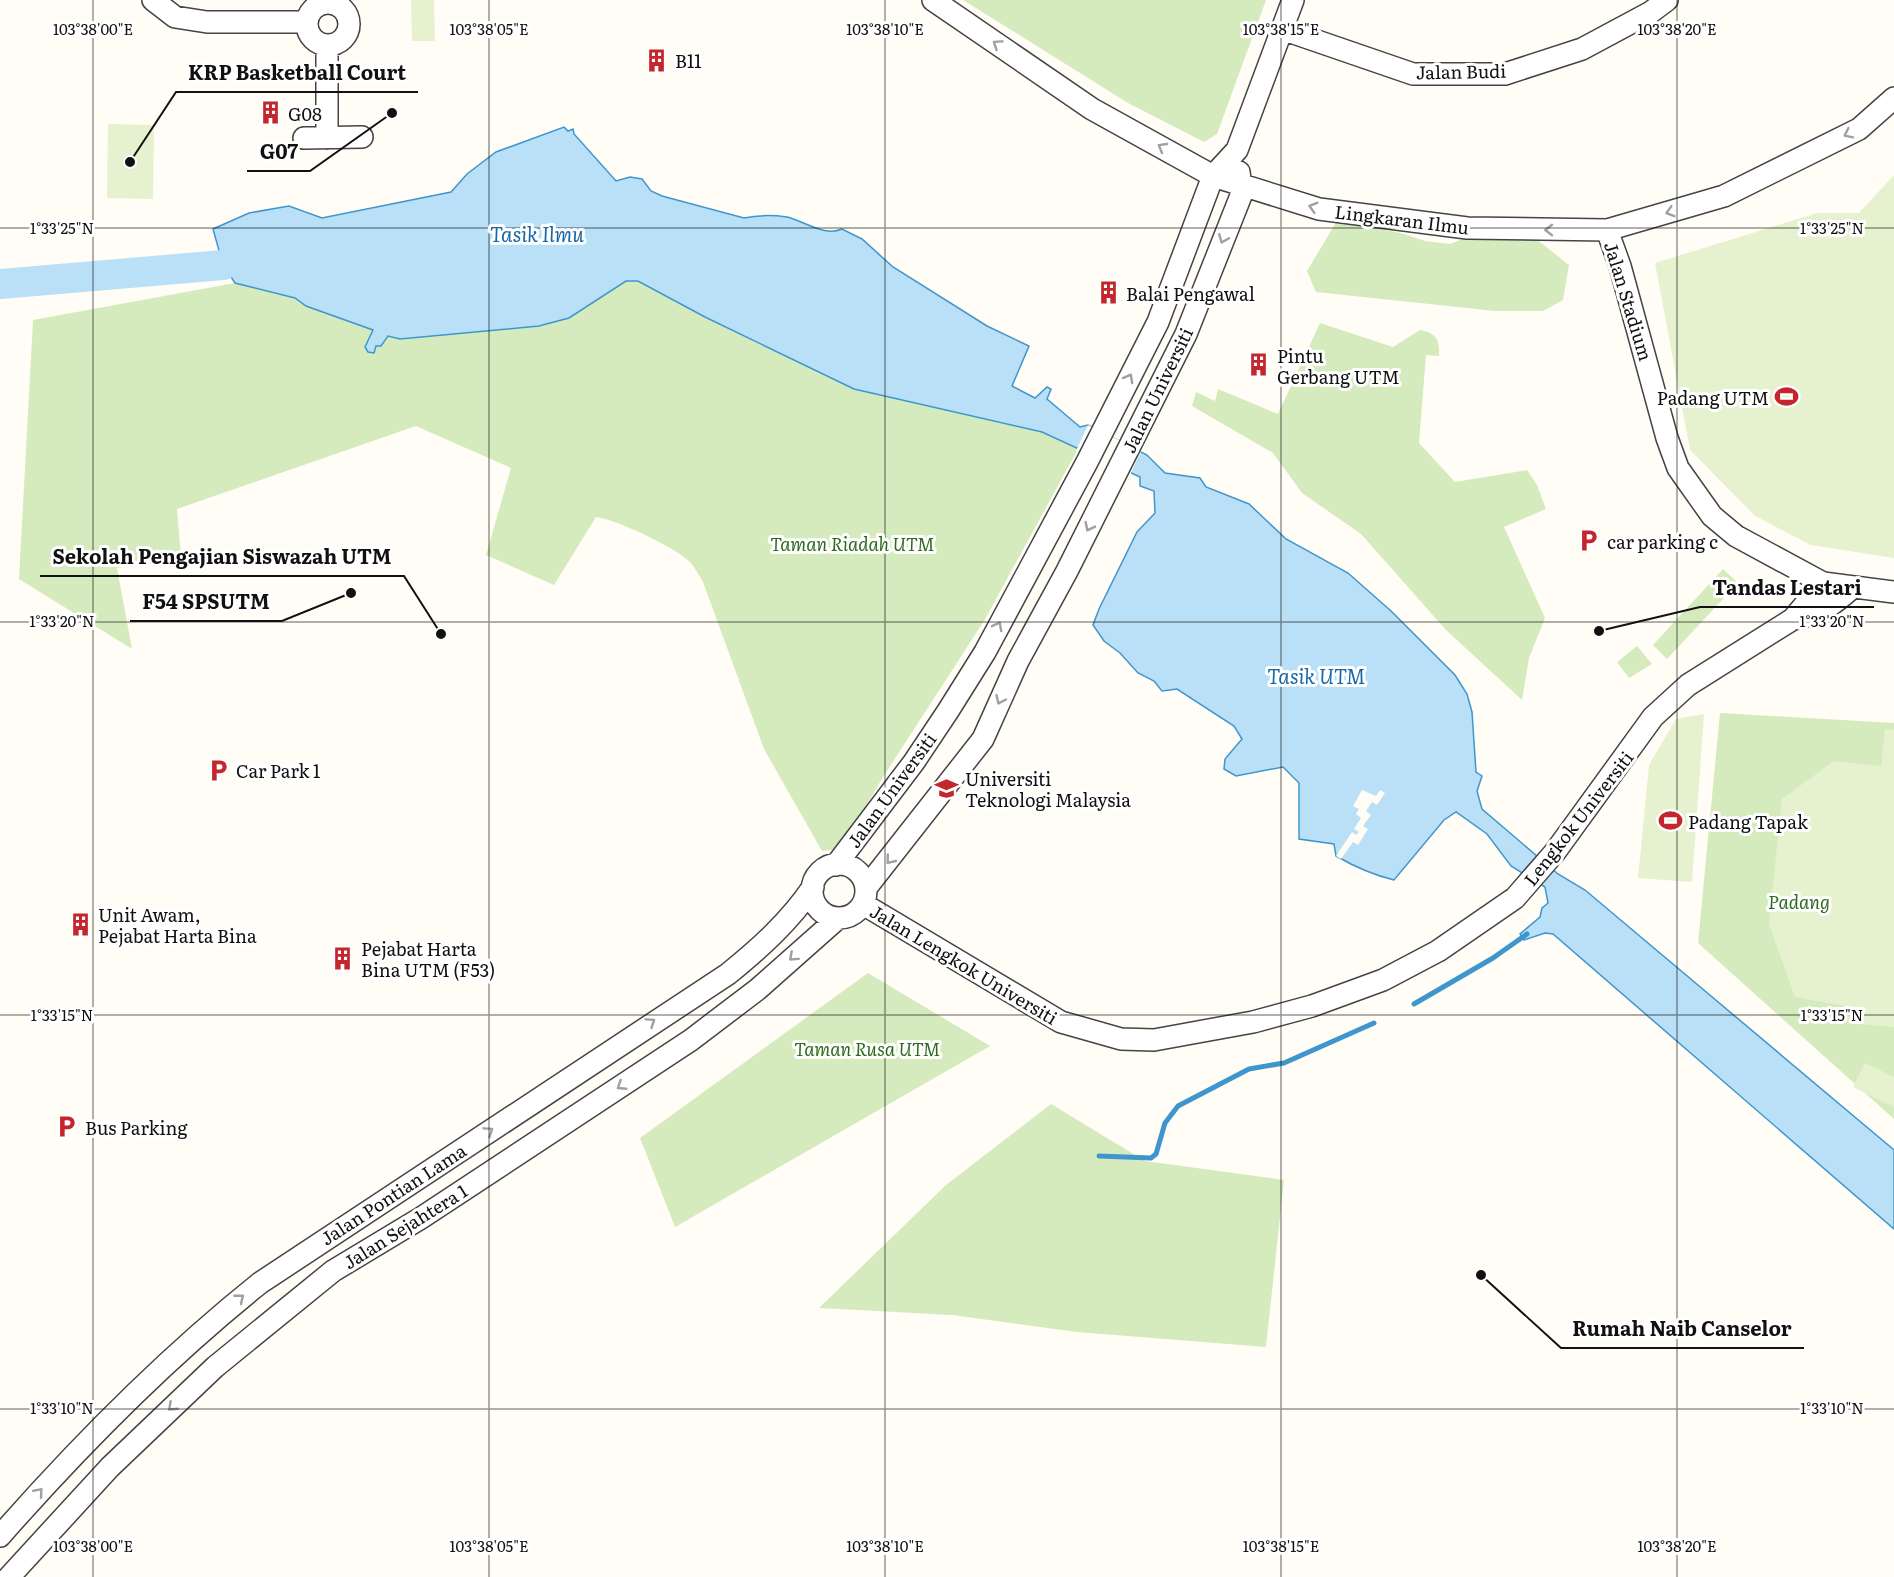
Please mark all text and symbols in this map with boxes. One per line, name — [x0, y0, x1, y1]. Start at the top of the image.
text: 103°38'00"E — [53, 17, 133, 40]
text: 103°38'05"E — [449, 17, 529, 40]
text: 103°38'10"E — [846, 17, 924, 40]
text: 103°38'15"E — [1243, 17, 1319, 40]
text: 103°38'20"E — [1637, 17, 1717, 40]
one-way arrow — [992, 40, 1003, 51]
building icon: B11 — [644, 47, 670, 73]
place label: B11 — [675, 47, 702, 74]
callout: KRP Basketball Court — [176, 54, 418, 92]
text: KRP Basketball Court — [188, 56, 406, 86]
street label: Jalan Budi — [1416, 57, 1506, 85]
building icon: G08 — [257, 100, 283, 126]
place label: G08 — [288, 100, 322, 127]
one-way arrow — [1844, 127, 1855, 139]
callout: G07 — [247, 133, 310, 171]
text: G07 — [260, 135, 298, 165]
one-way arrow — [1158, 143, 1168, 154]
street label: Lingkaran Ilmu — [1333, 197, 1471, 241]
one-way arrow — [1308, 202, 1319, 214]
one-way arrow — [1665, 205, 1676, 217]
text: 1°33'25"N — [30, 216, 94, 239]
text: 1°33'25"N — [1800, 216, 1864, 239]
water label: Tasik Ilmu — [490, 218, 584, 248]
one-way arrow — [1544, 224, 1553, 236]
one-way arrow — [1218, 234, 1231, 244]
street label: Jalan Stadium — [1598, 238, 1660, 364]
building icon: Balai Pengawal — [1095, 280, 1121, 306]
place label: Balai Pengawal — [1126, 280, 1255, 307]
street label: Jalan Universiti — [1115, 323, 1199, 457]
place label: Pintu Gerbang UTM — [1277, 342, 1400, 390]
building icon: Pintu Gerbang UTM — [1246, 352, 1272, 378]
one-way arrow — [1122, 374, 1133, 384]
place label: Padang UTM — [1657, 384, 1769, 411]
sports icon: Padang UTM — [1774, 384, 1800, 410]
one-way arrow — [1085, 520, 1097, 531]
parking icon: car parking c — [1576, 528, 1602, 554]
place label: car parking c — [1607, 528, 1718, 555]
park label: Taman Riadah UTM — [770, 530, 934, 557]
callout: Sekolah Pengajian Siswazah UTM — [40, 538, 404, 576]
text: Sekolah Pengajian Siswazah UTM — [52, 540, 392, 570]
callout: Tandas Lestari — [1700, 569, 1874, 607]
text: Tandas Lestari — [1712, 571, 1862, 601]
callout: F54 SPSUTM — [130, 583, 282, 621]
text: F54 SPSUTM — [142, 585, 270, 615]
text: 1°33'20"N — [30, 609, 94, 632]
text: 1°33'20"N — [1800, 609, 1864, 632]
one-way arrow — [991, 622, 1002, 632]
water label: Tasik UTM — [1267, 660, 1365, 690]
one-way arrow — [996, 694, 1008, 705]
street label: Jalan Universiti — [840, 727, 942, 853]
street label: Lengkok Universiti — [1517, 745, 1639, 891]
parking icon: Car Park 1 — [205, 757, 231, 783]
place label: Car Park 1 — [236, 757, 320, 784]
place label: Universiti Teknologi Malaysia — [965, 765, 1131, 813]
school or university icon: Universiti Teknologi Malaysia — [934, 775, 960, 801]
sports icon: Padang Tapak — [1657, 808, 1683, 834]
place label: Padang Tapak — [1688, 808, 1809, 835]
one-way arrow — [886, 853, 897, 864]
park label: Padang — [1768, 888, 1830, 915]
street label: Jalan Lengkok Universiti — [865, 897, 1063, 1031]
place label: Unit Awam, Pejabat Harta Bina — [98, 901, 257, 949]
building icon: Unit Awam, Pejabat Harta Bina — [67, 911, 93, 937]
place label: Pejabat Harta Bina UTM (F53) — [361, 935, 495, 983]
building icon: Pejabat Harta Bina UTM (F53) — [330, 945, 356, 971]
one-way arrow — [789, 950, 800, 961]
text: 1°33'15"N — [31, 1003, 93, 1026]
text: 1°33'15"N — [1801, 1003, 1863, 1026]
one-way arrow — [644, 1018, 655, 1029]
park label: Taman Rusa UTM — [794, 1035, 940, 1062]
one-way arrow — [616, 1079, 627, 1090]
parking icon: Bus Parking — [54, 1114, 80, 1140]
place label: Bus Parking — [85, 1114, 188, 1141]
one-way arrow — [482, 1127, 493, 1138]
street label: Jalan Pontian Lama — [315, 1136, 472, 1251]
street label: Jalan Sejahtera 1 — [338, 1177, 472, 1275]
one-way arrow — [233, 1295, 244, 1306]
callout: Rumah Naib Canselor — [1561, 1310, 1804, 1348]
text: Rumah Naib Canselor — [1572, 1312, 1792, 1342]
text: 1°33'10"N — [30, 1396, 94, 1419]
text: 1°33'10"N — [1800, 1396, 1864, 1419]
one-way arrow — [169, 1400, 179, 1411]
one-way arrow — [32, 1488, 43, 1499]
text: 103°38'00"E — [53, 1534, 133, 1557]
text: 103°38'05"E — [449, 1534, 529, 1557]
text: 103°38'10"E — [846, 1534, 924, 1557]
text: 103°38'15"E — [1243, 1534, 1319, 1557]
text: 103°38'20"E — [1637, 1534, 1717, 1557]

